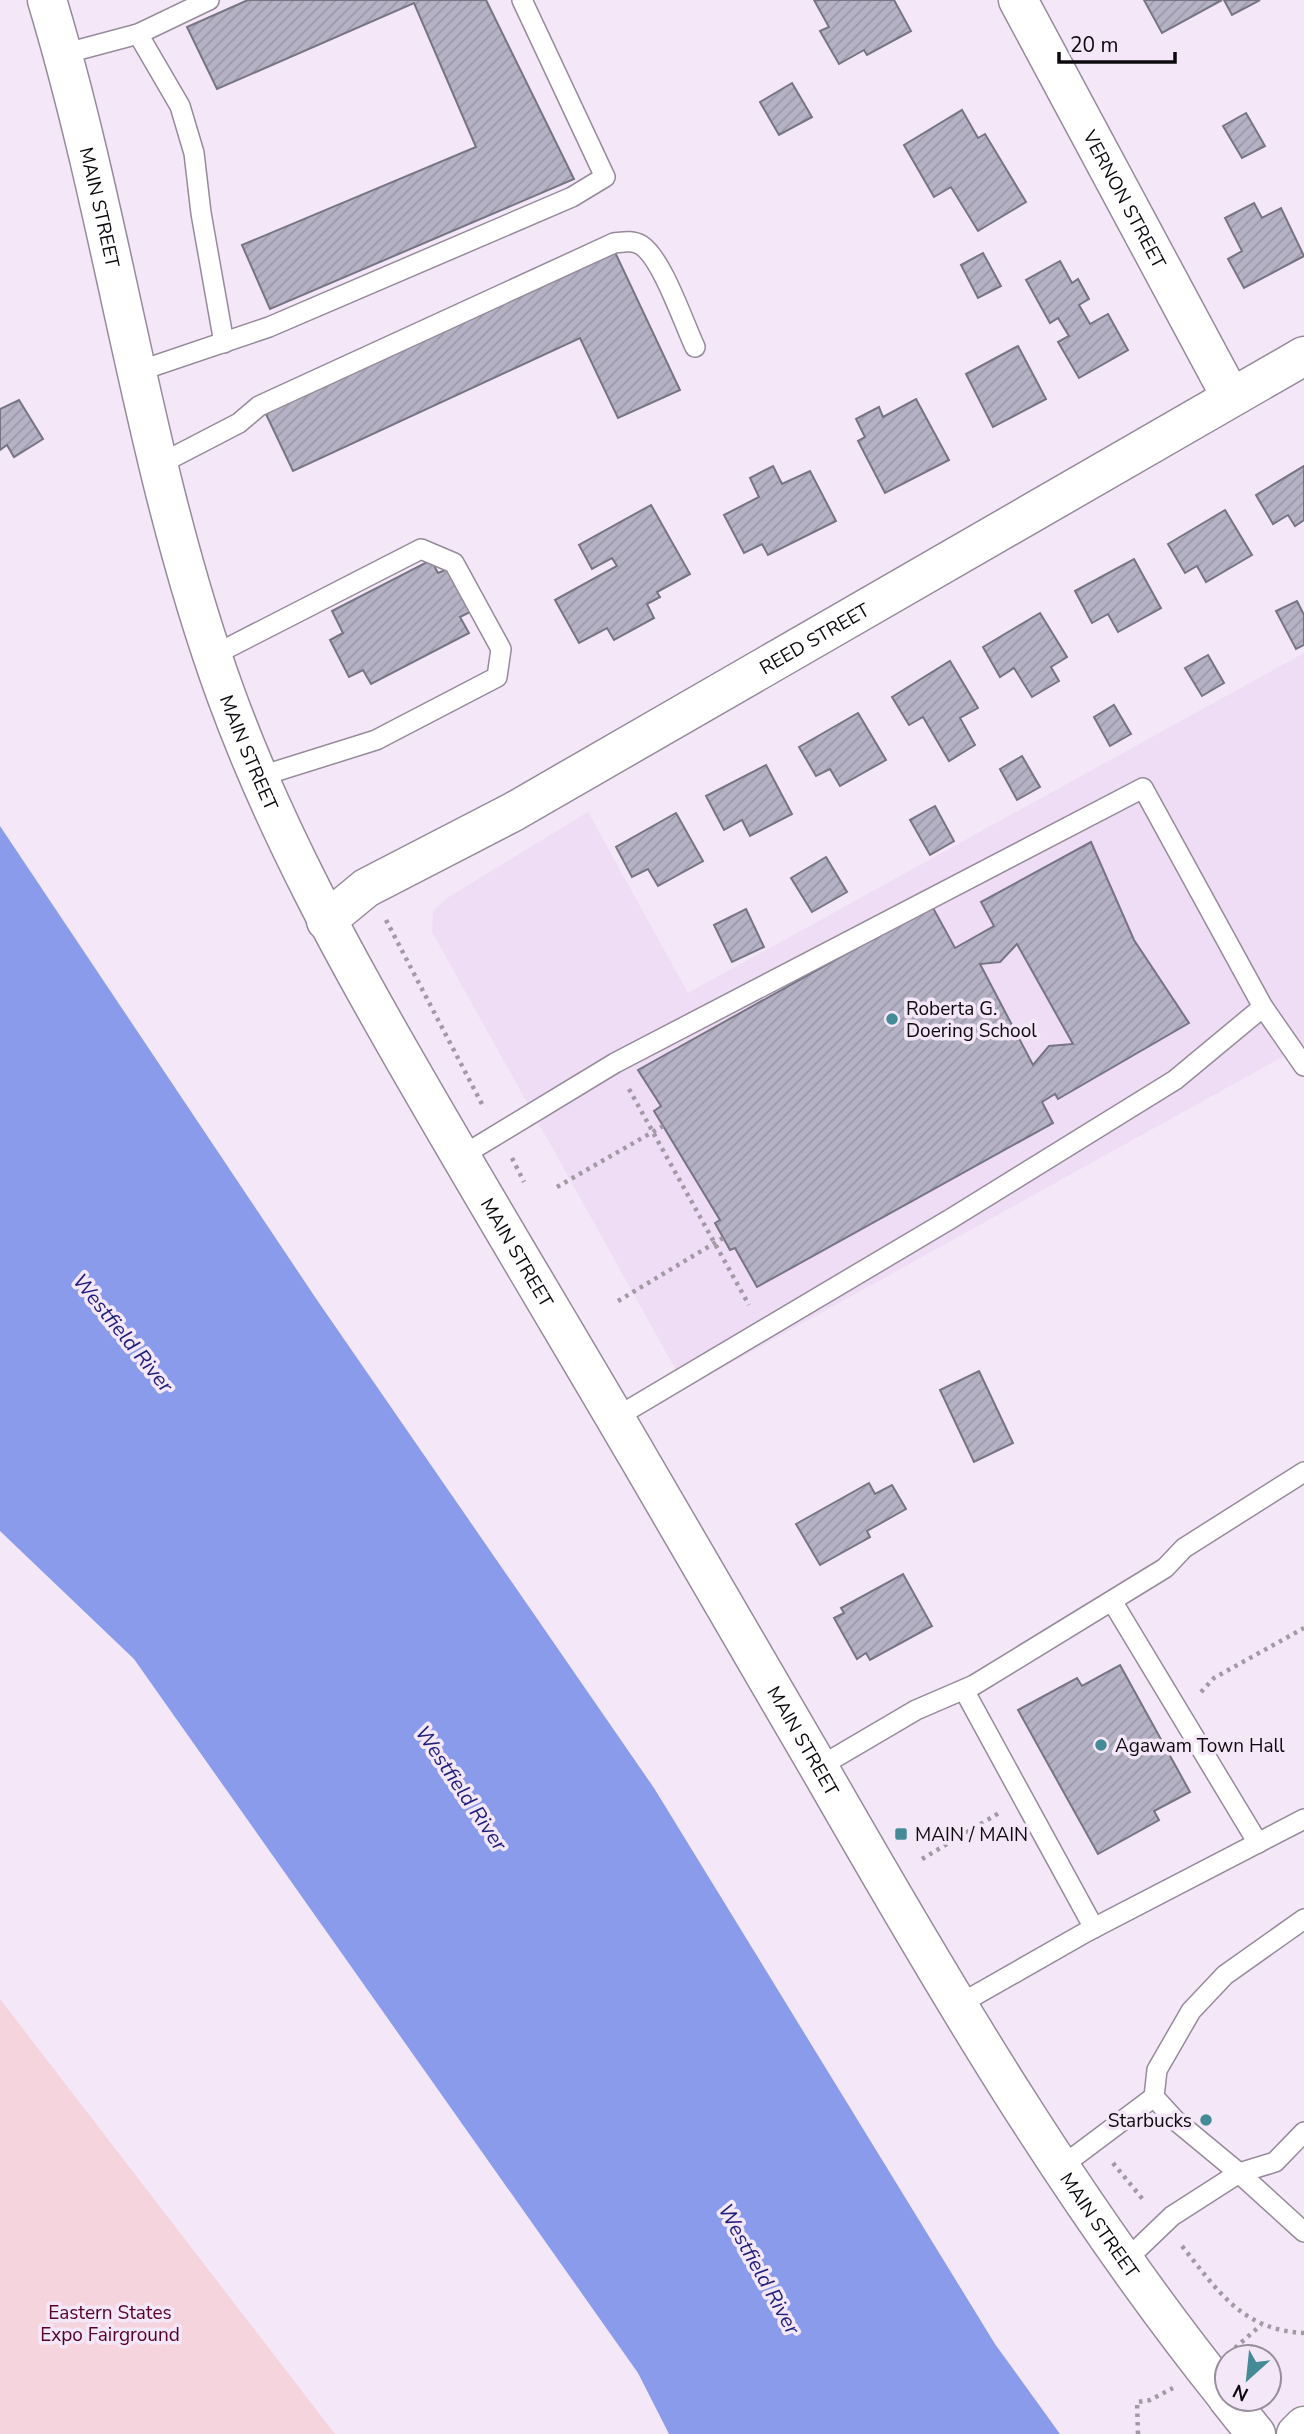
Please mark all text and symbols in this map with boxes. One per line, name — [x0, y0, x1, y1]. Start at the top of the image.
scale bar — [1059, 21, 1174, 65]
text: 20 m — [1070, 31, 1119, 59]
street label: VERNON STREET — [1076, 125, 1172, 274]
street label: MAIN STREET — [73, 145, 125, 271]
street label: REED STREET — [755, 597, 875, 681]
street label: MAIN STREET — [213, 691, 284, 815]
place label: Roberta G. Doering School — [906, 996, 1037, 1044]
marker: Roberta G. Doering School — [884, 1011, 900, 1027]
street label: MAIN STREET — [474, 1193, 559, 1313]
water label: Westfield River — [66, 1268, 180, 1399]
street label: MAIN STREET — [760, 1682, 845, 1801]
water label: Westfield River — [409, 1720, 514, 1856]
place label: Agawam Town Hall — [1115, 1733, 1285, 1759]
marker: Agawam Town Hall — [1093, 1737, 1109, 1753]
place label: MAIN / MAIN — [915, 1822, 1028, 1848]
marker: MAIN / MAIN — [893, 1826, 909, 1842]
place label: Starbucks — [1108, 2108, 1192, 2134]
marker: Starbucks — [1198, 2112, 1214, 2128]
street label: MAIN STREET — [1054, 2168, 1145, 2284]
water label: Westfield River — [712, 2199, 807, 2340]
park label: Eastern States Expo Fairground — [40, 2300, 180, 2348]
north arrow — [1213, 2343, 1283, 2413]
text: N — [1228, 2377, 1253, 2407]

